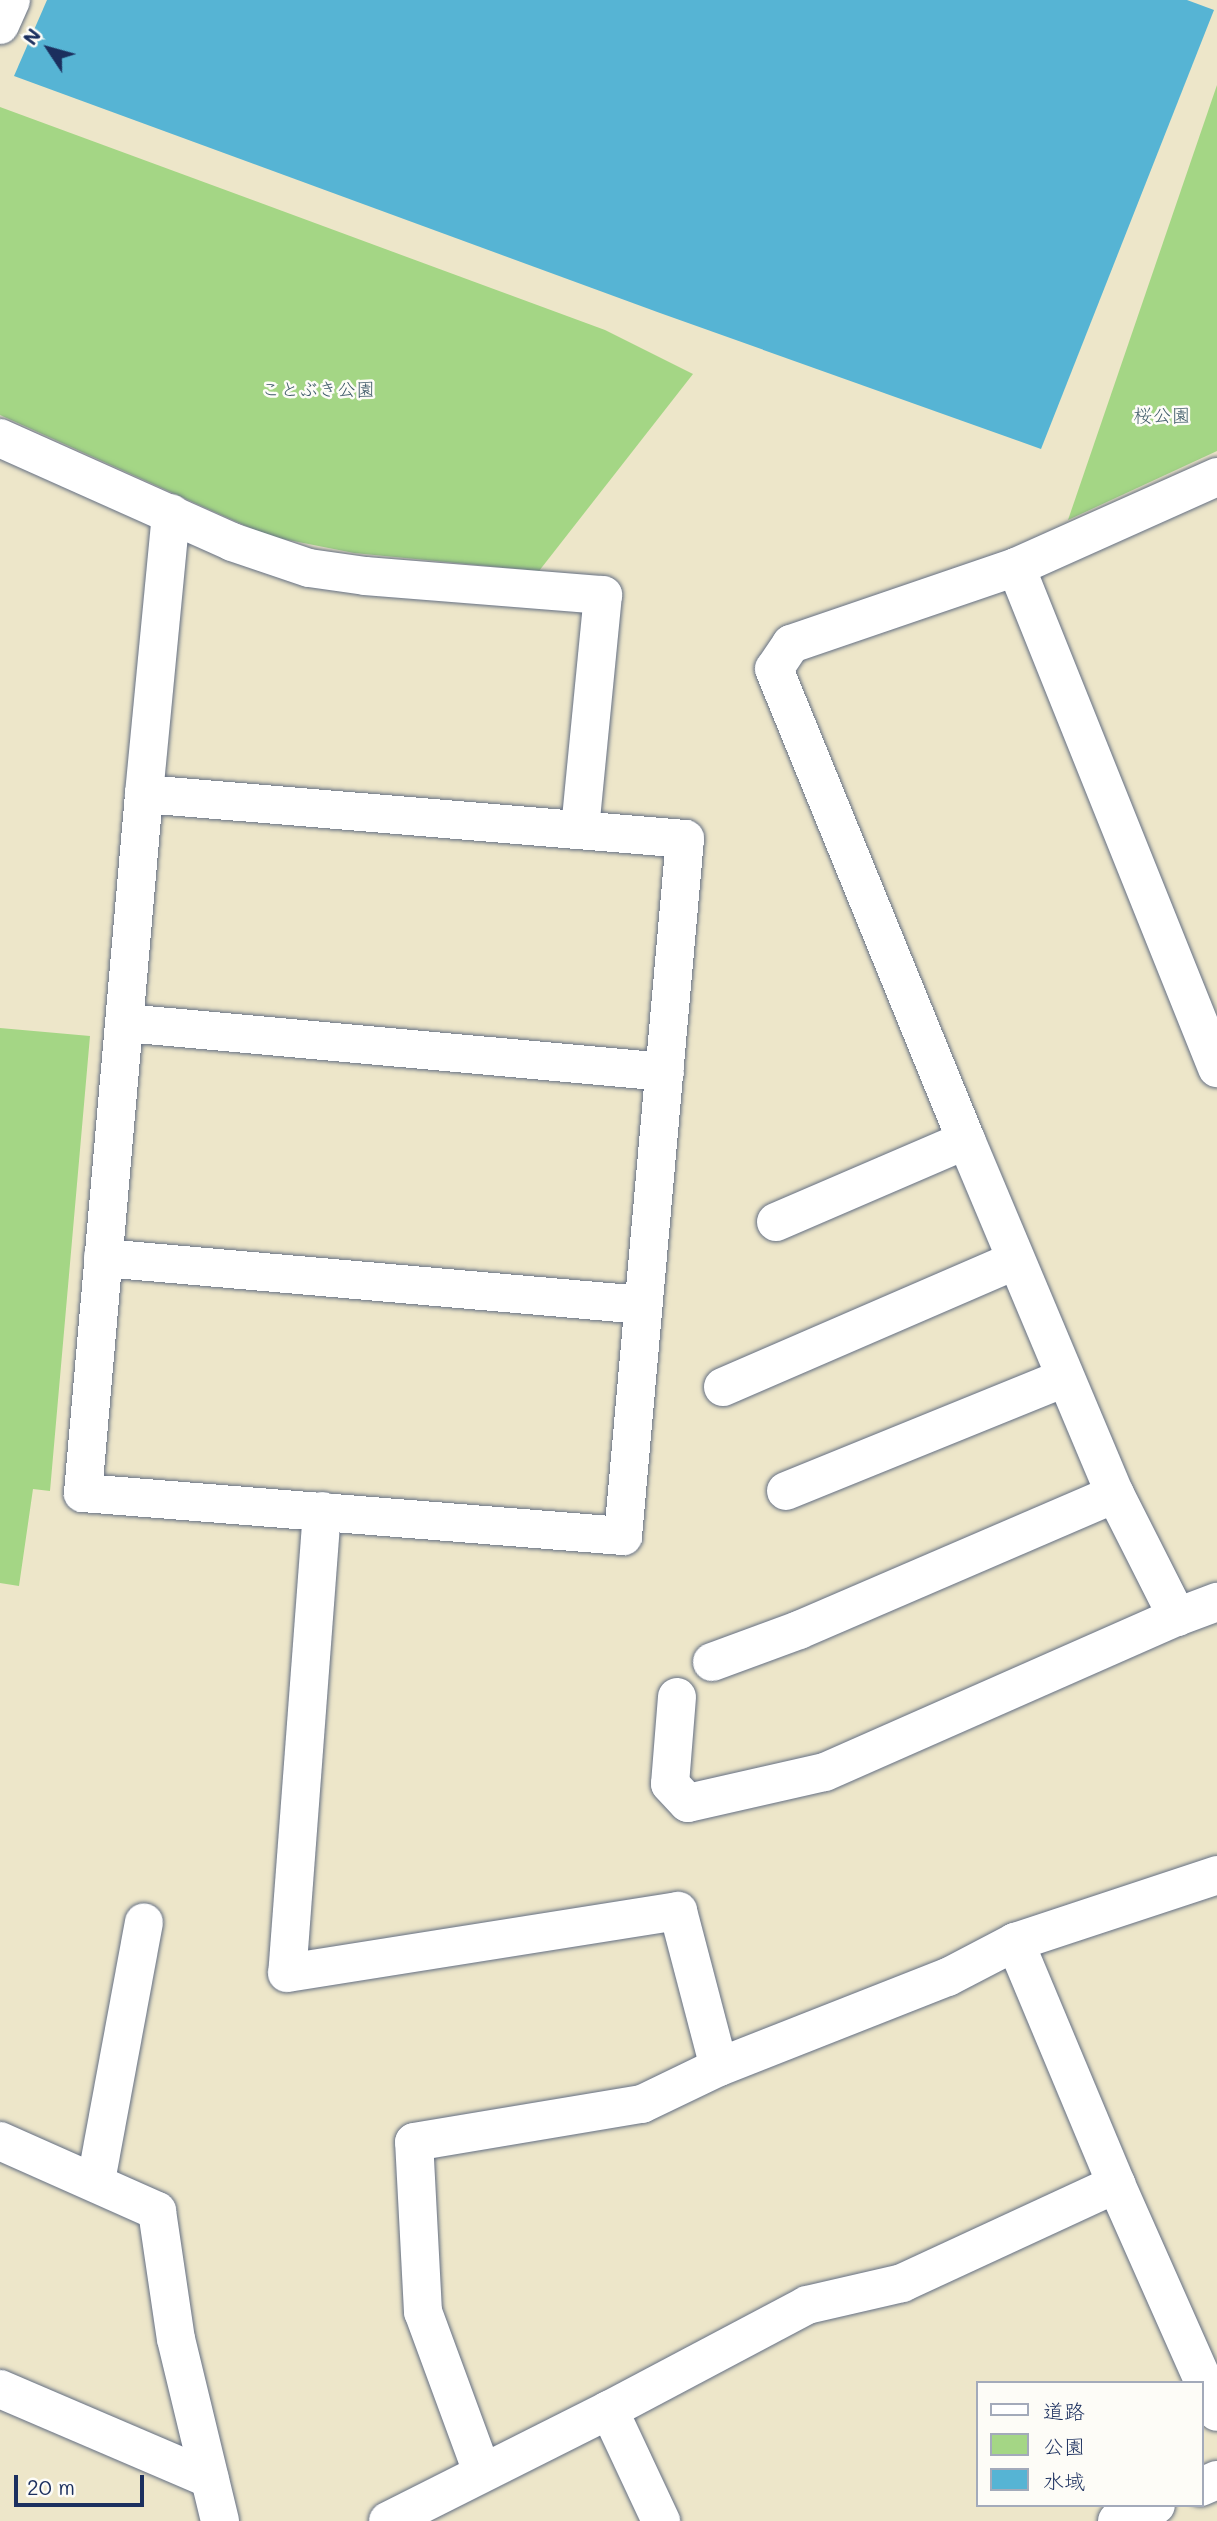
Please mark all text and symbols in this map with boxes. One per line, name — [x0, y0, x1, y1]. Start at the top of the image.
north arrow — [14, 14, 84, 84]
text: N — [17, 23, 46, 50]
park label: ことぶき公園 — [261, 378, 375, 400]
park label: 桜公園 — [1134, 404, 1190, 426]
legend — [976, 2381, 1203, 2507]
text: 道路 — [1043, 2397, 1085, 2424]
text: 公園 — [1043, 2432, 1085, 2459]
scale bar — [18, 2462, 147, 2506]
text: 水域 — [1043, 2467, 1085, 2494]
text: 20 m — [27, 2473, 75, 2500]

